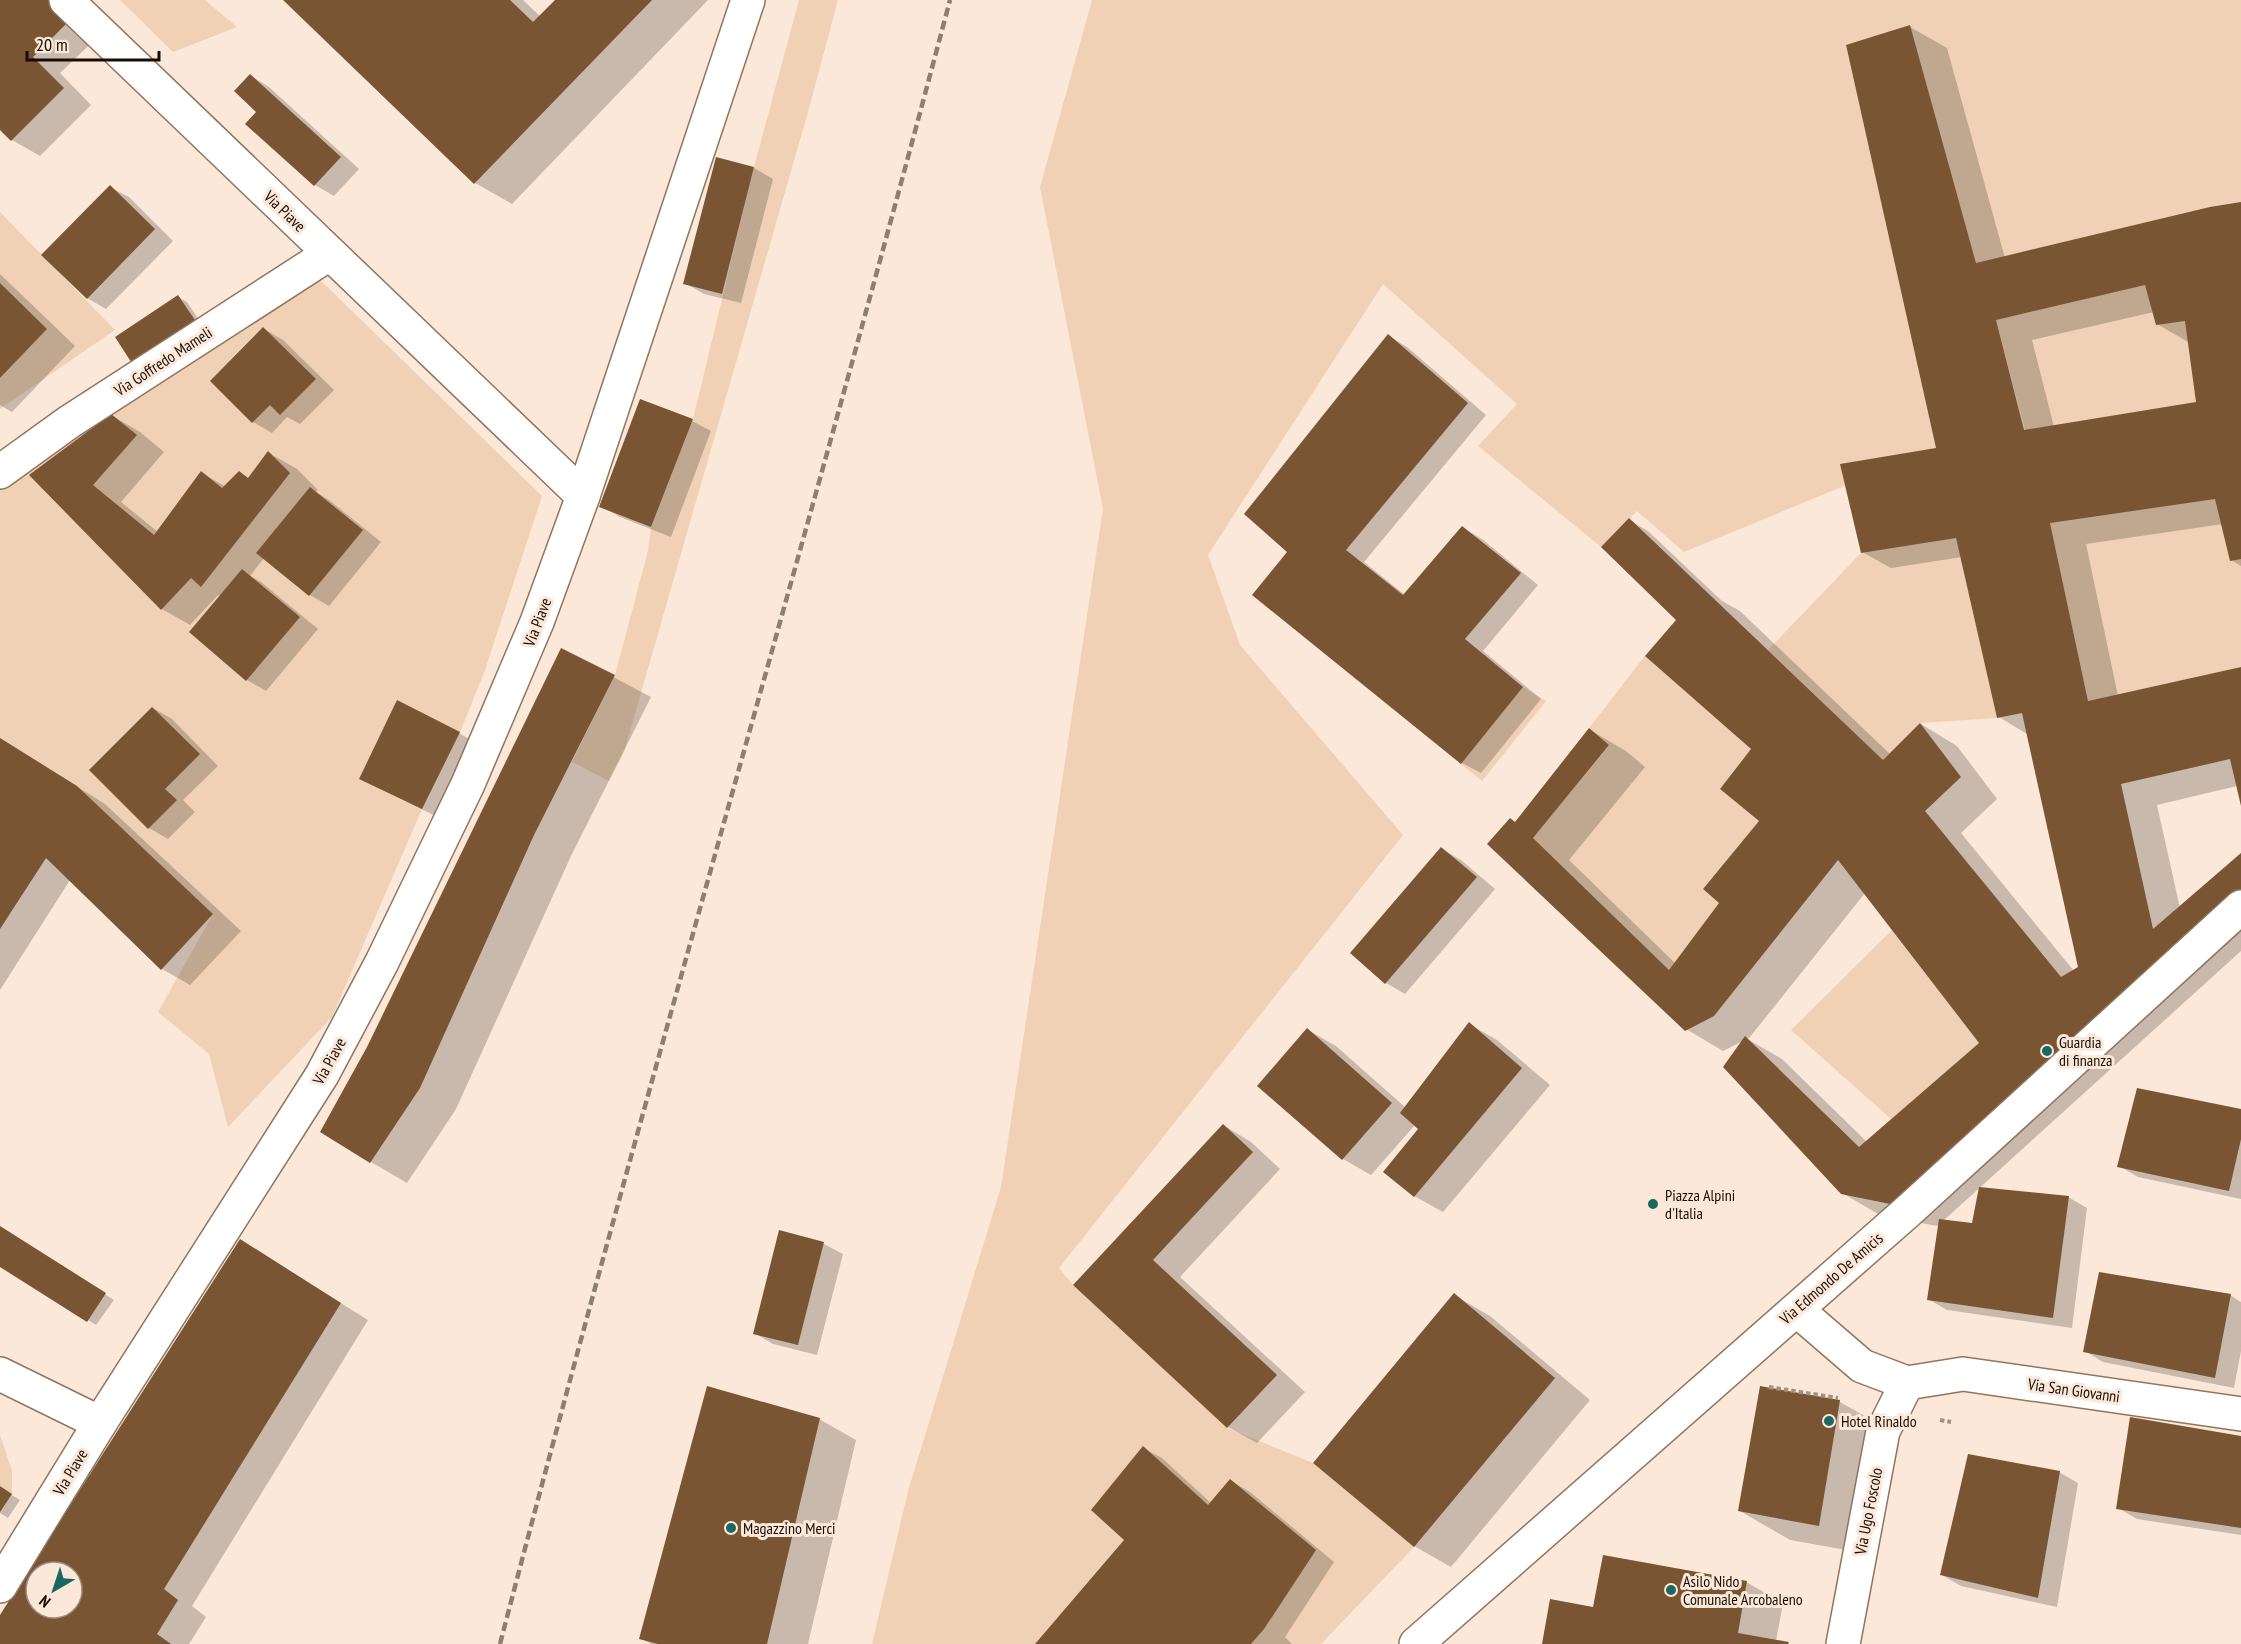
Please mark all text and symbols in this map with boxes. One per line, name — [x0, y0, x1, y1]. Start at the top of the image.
scale bar — [27, 24, 159, 62]
text: 20 m — [36, 33, 68, 56]
street label: Via Piave — [259, 186, 310, 236]
street label: Via Goffredo Mameli — [110, 322, 216, 401]
street label: Via Piave — [518, 595, 555, 650]
place label: Guardia di finanza — [2059, 1032, 2112, 1070]
street label: Via Piave — [308, 1034, 350, 1089]
marker: Guardia di finanza — [2040, 1044, 2054, 1058]
place label: Piazza Alpini d'Italia — [1665, 1185, 1735, 1223]
marker: Piazza Alpini d'Italia — [1646, 1197, 1660, 1211]
street label: Via Edmondo De Amicis — [1775, 1228, 1887, 1329]
street label: Via San Giovanni — [2026, 1374, 2121, 1406]
place label: Hotel Rinaldo — [1841, 1411, 1917, 1431]
marker: Hotel Rinaldo — [1822, 1414, 1836, 1428]
street label: Via Piave — [48, 1445, 92, 1500]
street label: Via Ugo Foscolo — [1850, 1466, 1886, 1557]
place label: Magazzino Merci — [743, 1518, 836, 1538]
marker: Magazzino Merci — [724, 1521, 738, 1535]
north arrow — [24, 1560, 84, 1620]
place label: Asilo Nido Comunale Arcobaleno — [1683, 1571, 1803, 1609]
marker: Asilo Nido Comunale Arcobaleno — [1664, 1583, 1678, 1597]
text: N — [35, 1591, 54, 1612]

